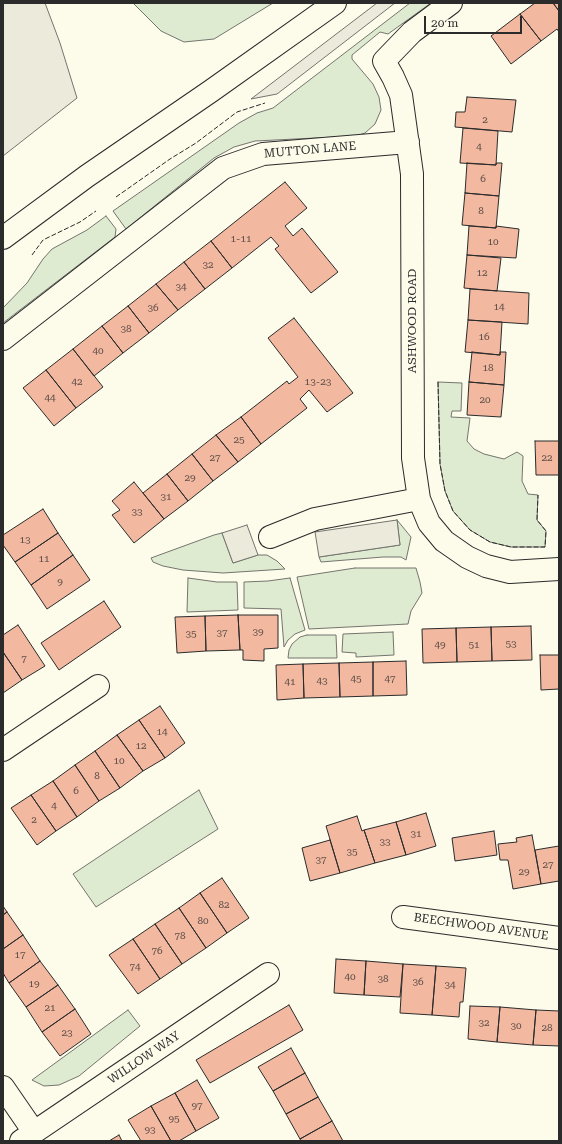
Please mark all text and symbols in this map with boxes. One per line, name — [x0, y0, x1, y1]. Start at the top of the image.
scale bar — [426, 8, 524, 34]
text: 20 m — [431, 16, 458, 30]
house number: 2 — [482, 114, 488, 126]
street label: MUTTON LANE — [263, 139, 357, 161]
house number: 4 — [476, 141, 482, 153]
house number: 6 — [480, 173, 486, 185]
house number: 8 — [478, 205, 484, 217]
house number: 1-11 — [230, 233, 252, 245]
house number: 10 — [487, 236, 499, 248]
house number: 32 — [202, 259, 214, 271]
house number: 12 — [476, 267, 488, 279]
street label: ASHWOOD ROAD — [405, 269, 419, 373]
house number: 34 — [175, 281, 187, 293]
house number: 14 — [493, 301, 505, 313]
house number: 36 — [147, 302, 159, 314]
house number: 38 — [120, 323, 132, 335]
house number: 16 — [478, 331, 490, 343]
house number: 40 — [92, 345, 104, 357]
house number: 18 — [482, 362, 494, 374]
house number: 42 — [71, 376, 83, 388]
house number: 13-23 — [305, 376, 331, 388]
house number: 44 — [44, 392, 56, 404]
house number: 20 — [479, 394, 491, 406]
house number: 25 — [233, 434, 245, 446]
house number: 27 — [209, 452, 221, 464]
house number: 22 — [541, 452, 553, 464]
house number: 29 — [184, 472, 196, 484]
house number: 31 — [160, 491, 172, 503]
house number: 33 — [131, 506, 143, 518]
house number: 13 — [19, 534, 31, 546]
house number: 11 — [38, 553, 50, 565]
house number: 9 — [57, 576, 63, 588]
house number: 39 — [252, 626, 264, 638]
house number: 37 — [216, 627, 228, 639]
house number: 35 — [185, 628, 197, 640]
house number: 53 — [505, 638, 517, 650]
house number: 49 — [434, 639, 446, 651]
house number: 51 — [468, 639, 480, 651]
house number: 7 — [21, 653, 27, 665]
house number: 45 — [350, 673, 362, 685]
house number: 47 — [384, 673, 396, 685]
house number: 43 — [316, 675, 328, 687]
house number: 41 — [284, 676, 296, 688]
house number: 14 — [156, 726, 168, 738]
house number: 12 — [135, 740, 147, 752]
house number: 10 — [113, 755, 125, 767]
house number: 8 — [94, 770, 100, 782]
house number: 6 — [73, 785, 79, 797]
house number: 4 — [51, 800, 57, 812]
house number: 2 — [31, 814, 37, 826]
house number: 31 — [410, 828, 422, 840]
house number: 33 — [379, 836, 391, 848]
house number: 35 — [346, 846, 358, 858]
house number: 37 — [315, 854, 327, 866]
house number: 27 — [542, 859, 554, 871]
house number: 29 — [518, 866, 530, 878]
house number: 82 — [218, 899, 230, 911]
street label: BEECHWOOD AVENUE — [413, 910, 549, 944]
house number: 80 — [197, 915, 209, 927]
house number: 78 — [174, 930, 186, 942]
house number: 76 — [151, 945, 163, 957]
house number: 17 — [14, 949, 26, 961]
house number: 74 — [129, 961, 141, 973]
house number: 40 — [344, 971, 356, 983]
house number: 38 — [377, 973, 389, 985]
house number: 36 — [412, 976, 424, 988]
house number: 19 — [28, 978, 40, 990]
house number: 34 — [444, 979, 456, 991]
house number: 21 — [44, 1002, 56, 1014]
house number: 32 — [478, 1017, 490, 1029]
house number: 30 — [510, 1020, 522, 1032]
house number: 28 — [541, 1022, 553, 1034]
house number: 23 — [61, 1027, 73, 1039]
street label: WILLOW WAY — [105, 1029, 183, 1087]
house number: 97 — [191, 1100, 203, 1112]
house number: 95 — [168, 1113, 180, 1125]
house number: 93 — [144, 1124, 156, 1136]

